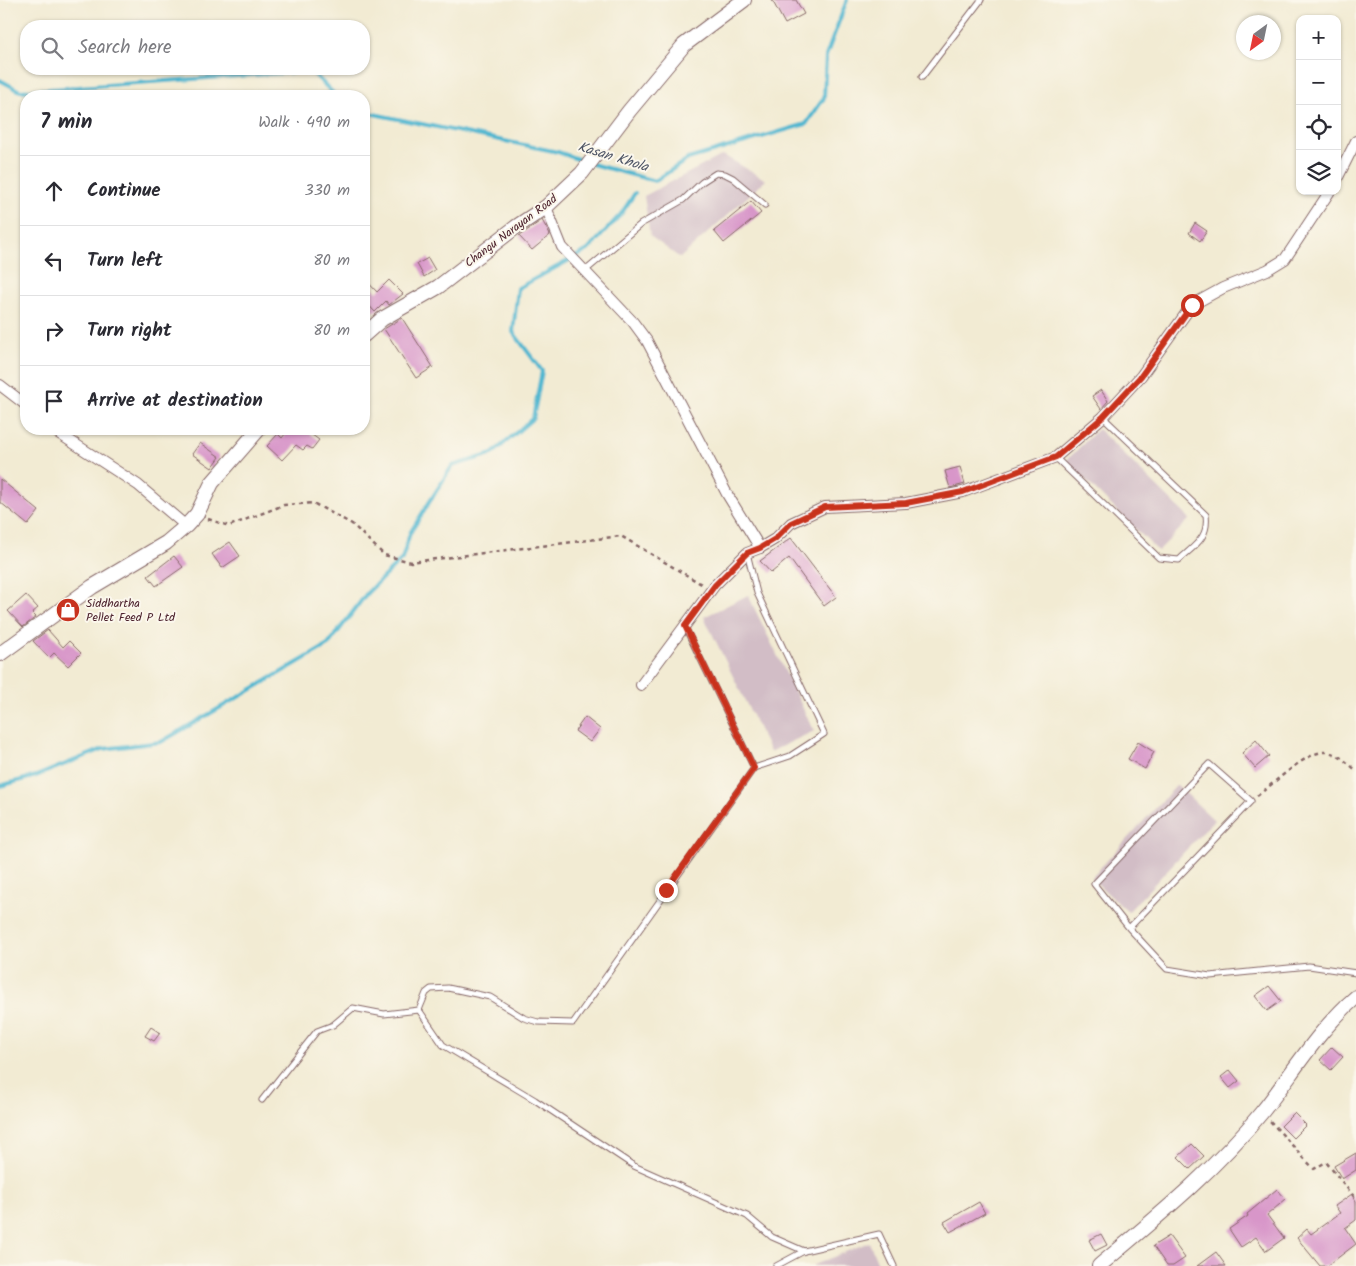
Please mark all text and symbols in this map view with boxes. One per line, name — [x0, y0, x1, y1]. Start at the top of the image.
north arrow — [1236, 15, 1281, 60]
map controls — [1296, 15, 1341, 195]
button: + — [1296, 15, 1341, 60]
search box — [20, 20, 370, 75]
text: Search here — [78, 33, 172, 63]
icon: search — [38, 34, 66, 62]
button: − — [1296, 60, 1341, 105]
button: locate — [1296, 105, 1341, 150]
text: 7 min — [40, 106, 92, 139]
text: Walk · 490 m — [258, 110, 350, 135]
water label: Kasan Khola — [575, 136, 652, 179]
button: layers — [1296, 150, 1341, 195]
text: Continue — [87, 176, 160, 206]
icon: ahead — [40, 177, 68, 205]
text: 330 m — [305, 178, 350, 203]
street label: Changu Narayan Road — [461, 189, 562, 272]
text: Turn left — [87, 246, 162, 276]
icon: left — [40, 247, 68, 275]
text: 80 m — [313, 248, 350, 273]
route start — [1181, 294, 1204, 317]
text: Turn right — [87, 316, 172, 346]
icon: right — [40, 317, 68, 345]
text: 80 m — [313, 318, 350, 343]
text: Arrive at destination — [87, 386, 263, 416]
icon: arrive — [40, 387, 68, 415]
place label: Siddhartha Pellet Feed P Ltd — [86, 594, 176, 627]
shop icon: Siddhartha Pellet Feed P Ltd — [55, 597, 81, 623]
route end — [655, 879, 678, 902]

